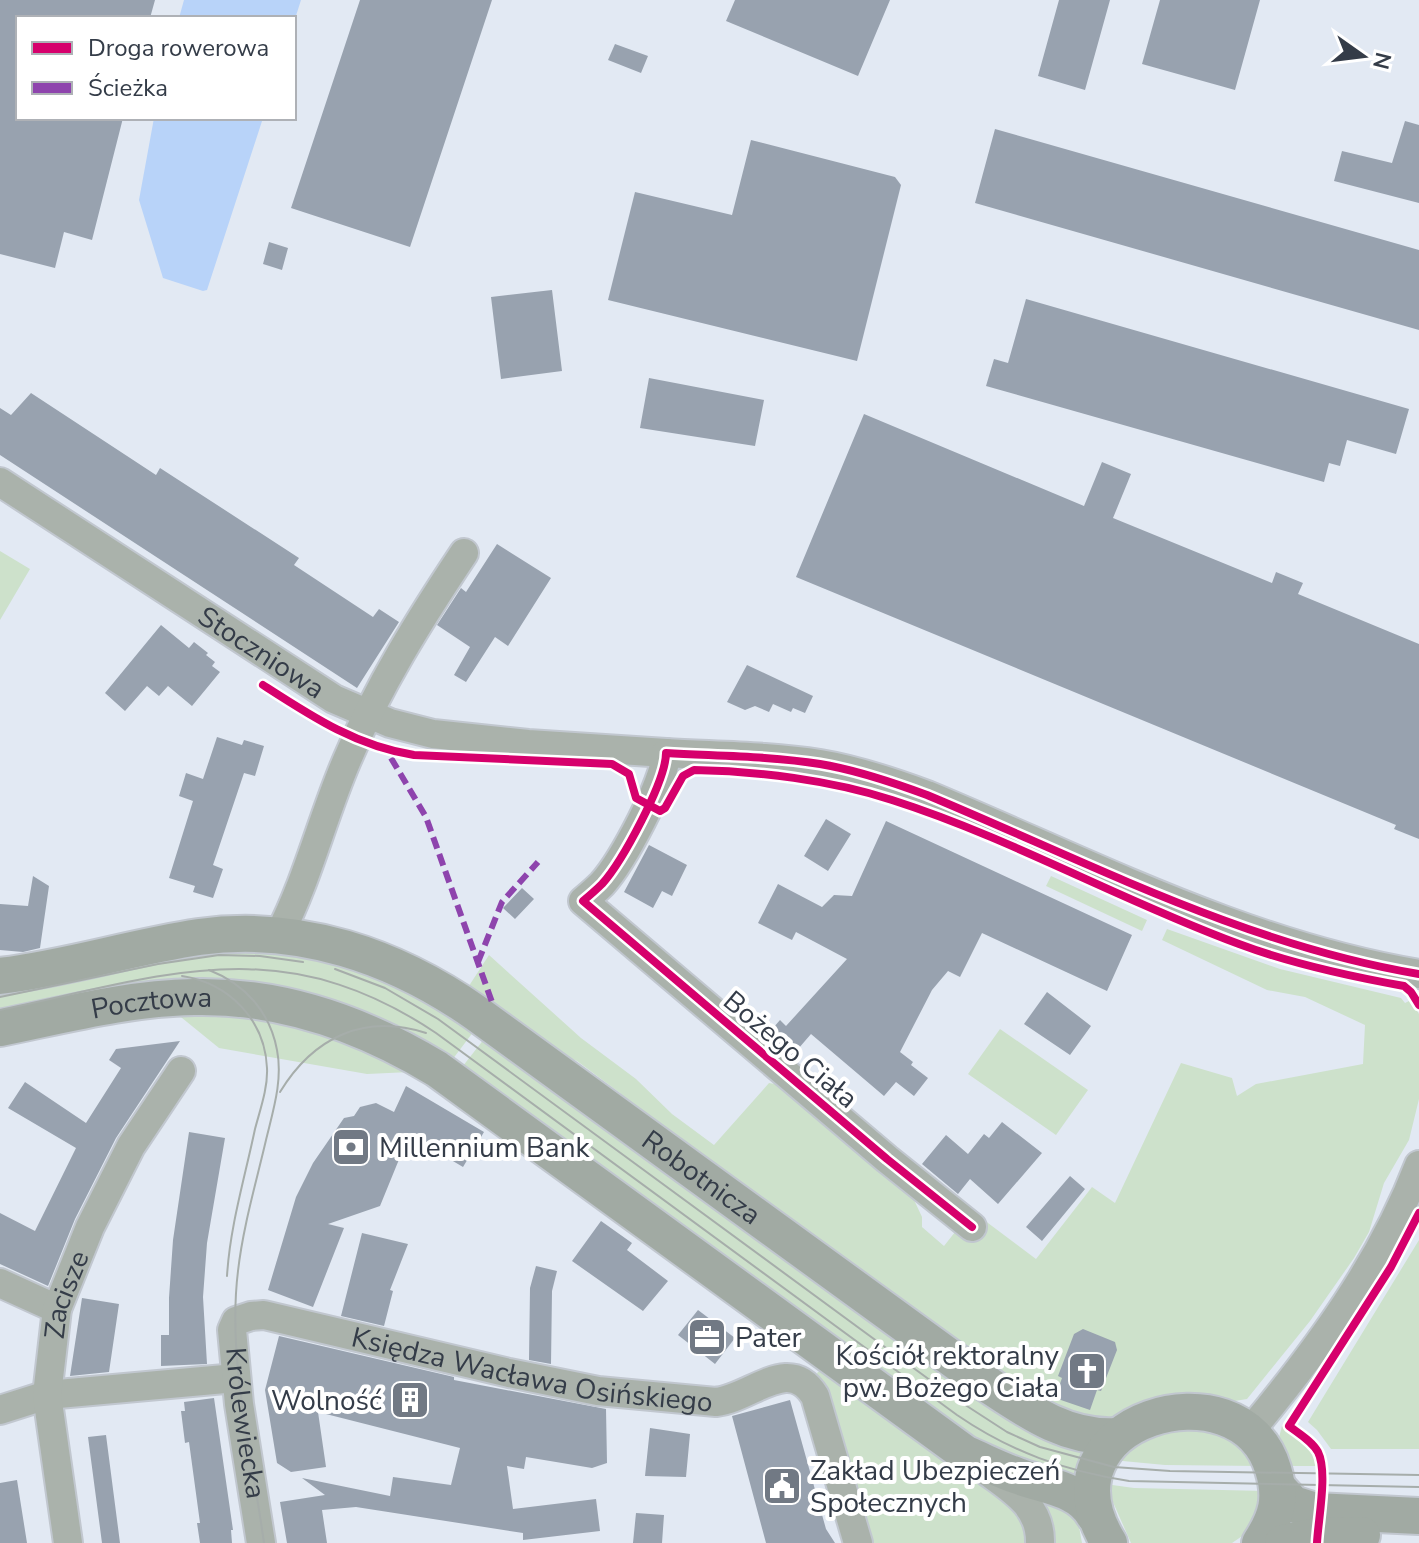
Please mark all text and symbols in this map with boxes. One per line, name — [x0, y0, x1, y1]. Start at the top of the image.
legend — [16, 16, 296, 120]
north arrow — [1323, 16, 1403, 96]
text: Droga rowerowa — [88, 32, 269, 64]
text: N — [1365, 49, 1398, 72]
text: Ścieżka — [88, 72, 168, 104]
street label: Stoczniowa — [190, 598, 332, 708]
street label: Pocztowa — [88, 979, 212, 1029]
street label: Bożego Ciała — [715, 982, 866, 1117]
street label: Robotnicza — [634, 1122, 768, 1234]
bank icon: Millennium Bank — [330, 1126, 372, 1168]
place label: Millennium Bank — [379, 1129, 591, 1167]
street label: Zacisze — [36, 1245, 99, 1341]
office icon: Pater — [686, 1316, 728, 1358]
street label: Księdza Wacława Osińskiego — [348, 1318, 714, 1422]
place label: Pater — [735, 1319, 801, 1357]
place label: Kościół rektoralny pw. Bożego Ciała — [835, 1337, 1060, 1407]
street label: Królewiecka — [216, 1346, 275, 1502]
church icon: Kościół rektoralny pw. Bożego Ciała — [1066, 1350, 1108, 1392]
building icon: Wolność — [389, 1379, 431, 1421]
place label: Wolność — [271, 1382, 382, 1420]
place label: Zakład Ubezpieczeń Społecznych — [810, 1452, 1060, 1522]
public building icon: Zakład Ubezpieczeń Społecznych — [761, 1465, 803, 1507]

